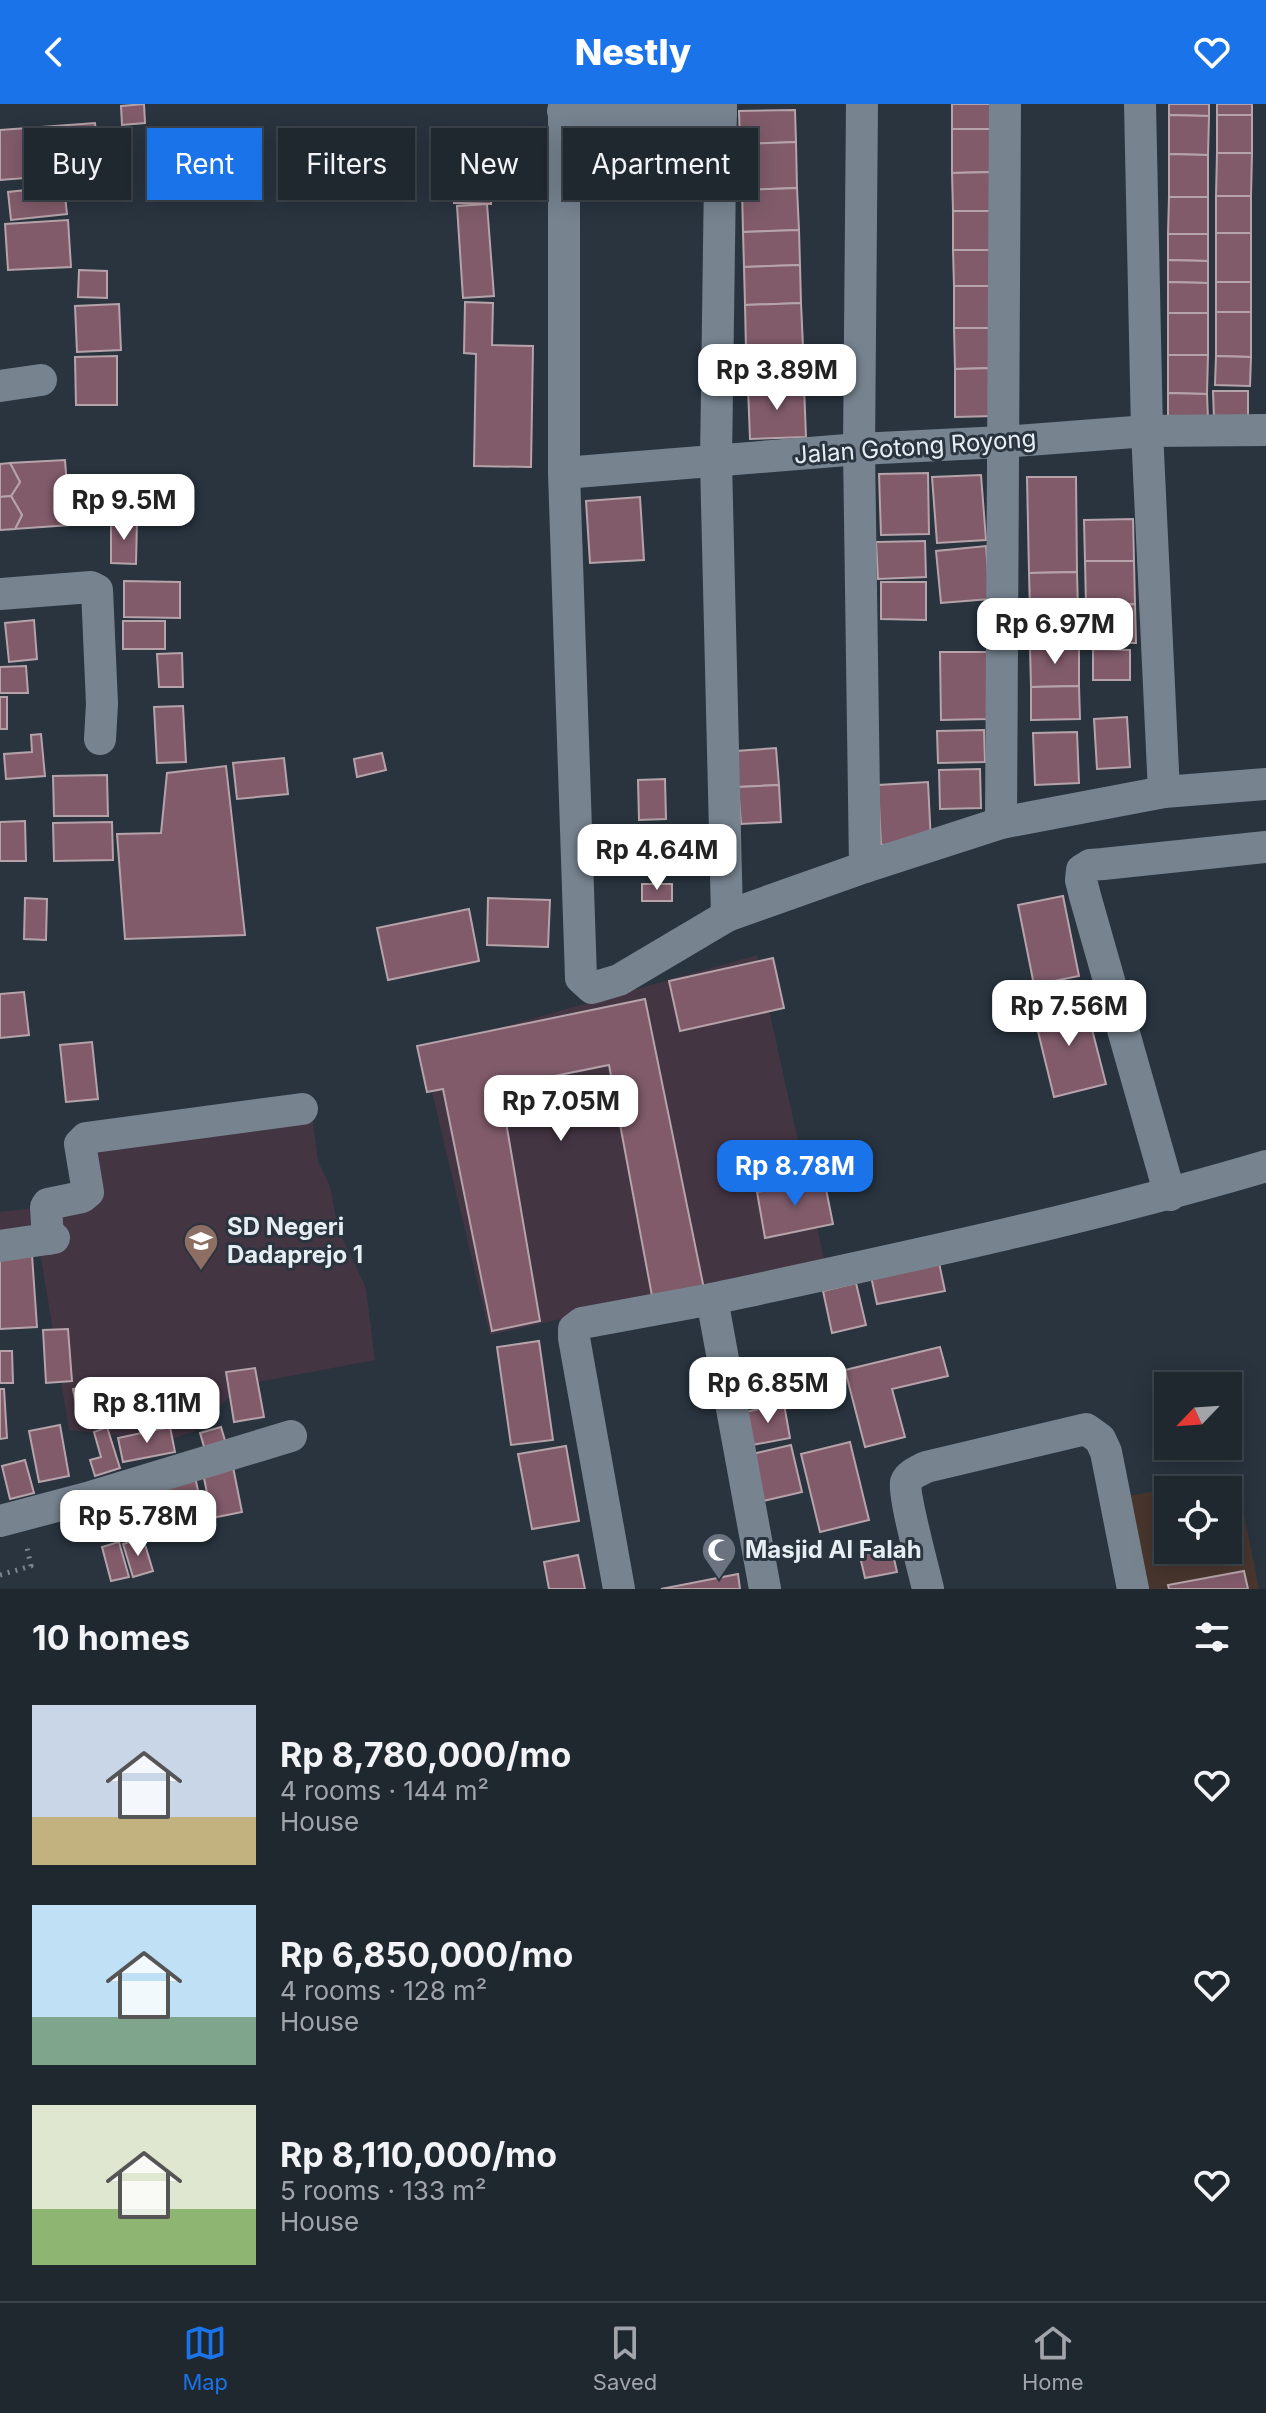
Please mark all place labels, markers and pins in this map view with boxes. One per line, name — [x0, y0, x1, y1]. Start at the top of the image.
pin: Rp 3.89M — [694, 344, 860, 412]
pin: Rp 9.5M — [50, 474, 198, 542]
pin: Rp 6.97M — [972, 598, 1138, 666]
pin: Rp 4.64M — [574, 824, 740, 892]
pin: Rp 7.56M — [986, 980, 1152, 1048]
pin: Rp 7.05M — [478, 1075, 644, 1143]
pin: Rp 8.78M — [712, 1140, 878, 1208]
place label: SD Negeri Dadaprejo 1 — [227, 1212, 363, 1269]
school or university icon: SD Negeri Dadaprejo 1 — [182, 1222, 220, 1272]
pin: Rp 6.85M — [685, 1357, 851, 1425]
pin: Rp 8.11M — [64, 1377, 230, 1445]
pin: Rp 5.78M — [55, 1490, 221, 1558]
mosque icon: Masjid Al Falah — [700, 1531, 738, 1581]
place label: Masjid Al Falah — [745, 1535, 922, 1564]

